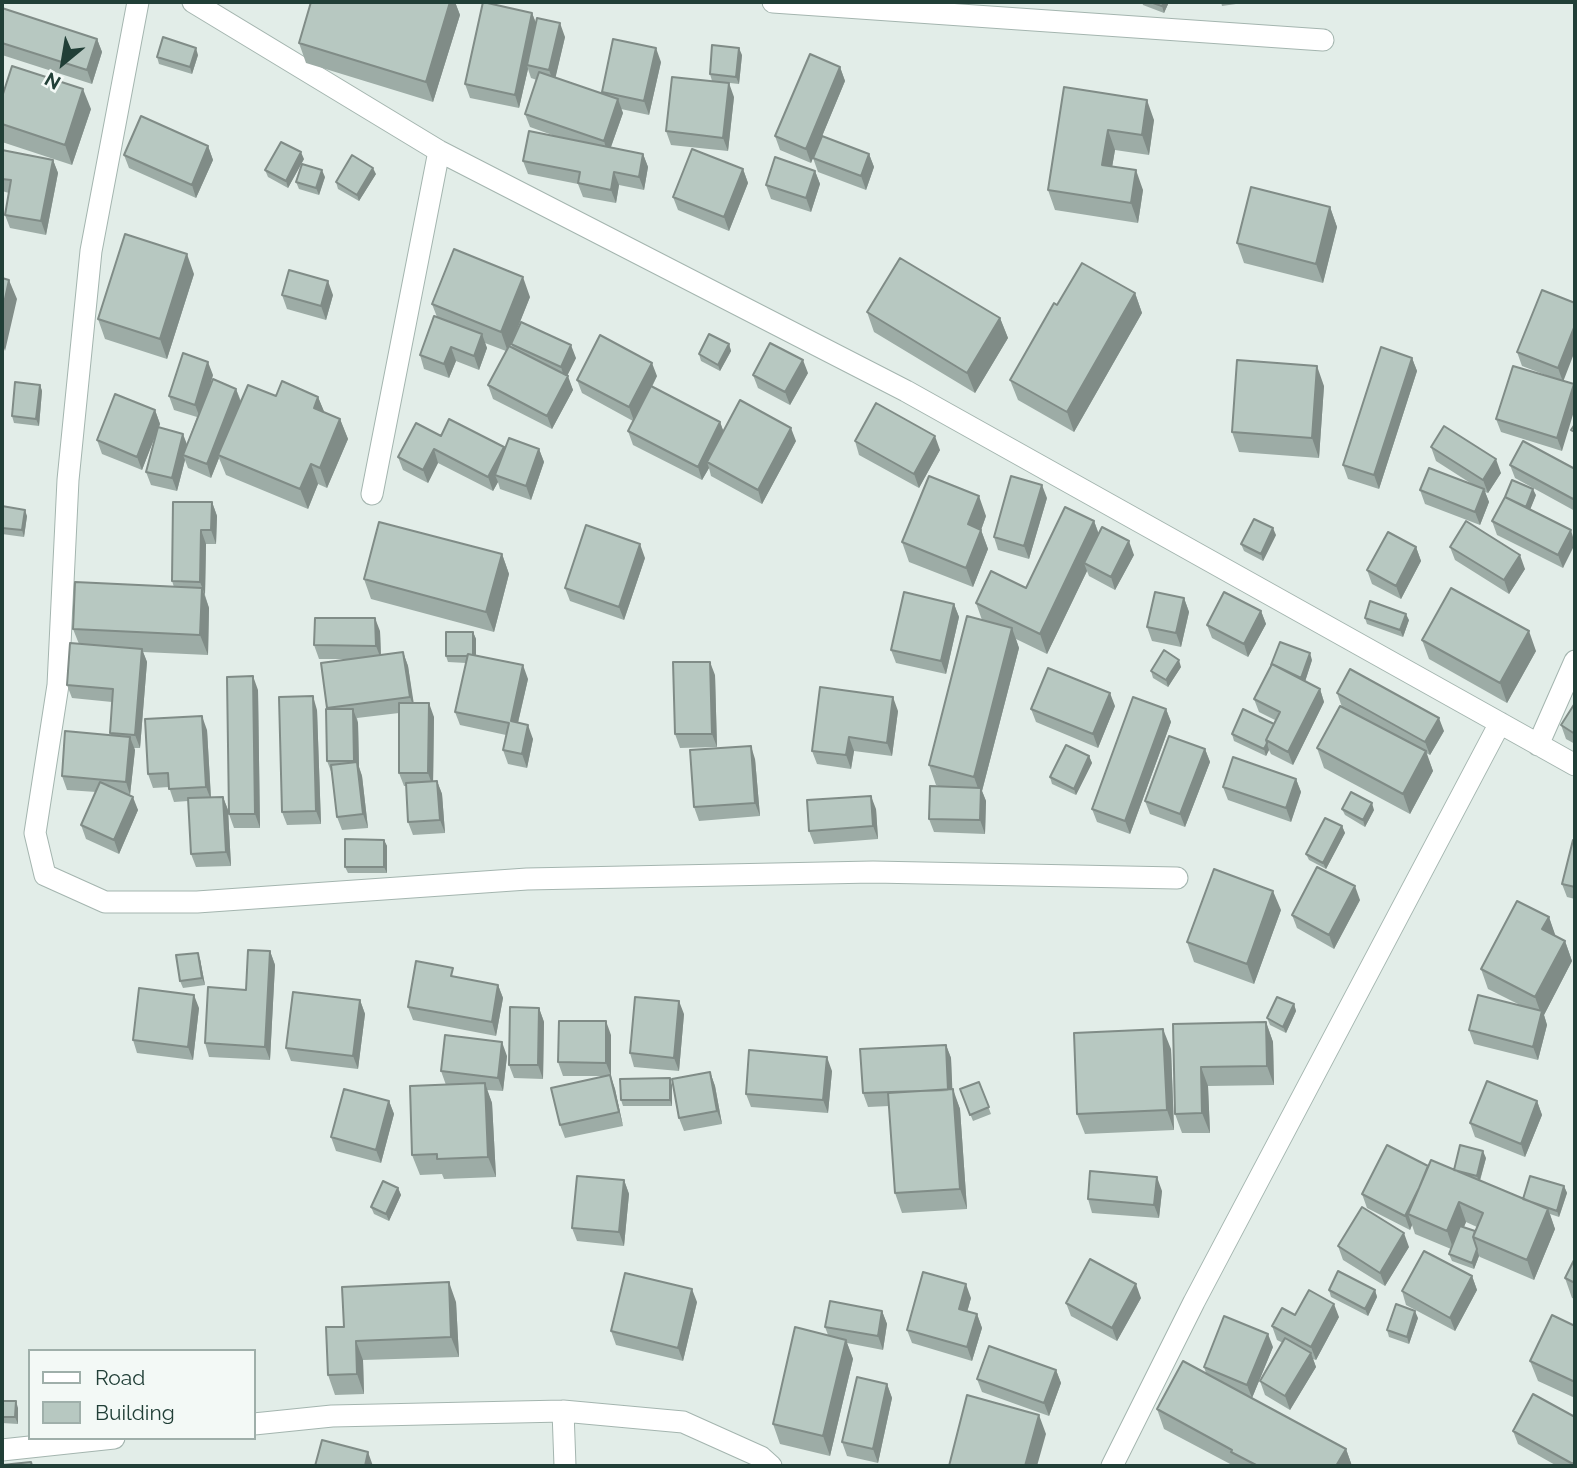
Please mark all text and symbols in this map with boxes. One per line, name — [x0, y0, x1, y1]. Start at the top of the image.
north arrow — [28, 28, 98, 98]
text: N — [41, 68, 64, 94]
legend — [28, 1349, 256, 1440]
text: Road — [95, 1365, 145, 1390]
text: Building — [95, 1400, 175, 1425]

